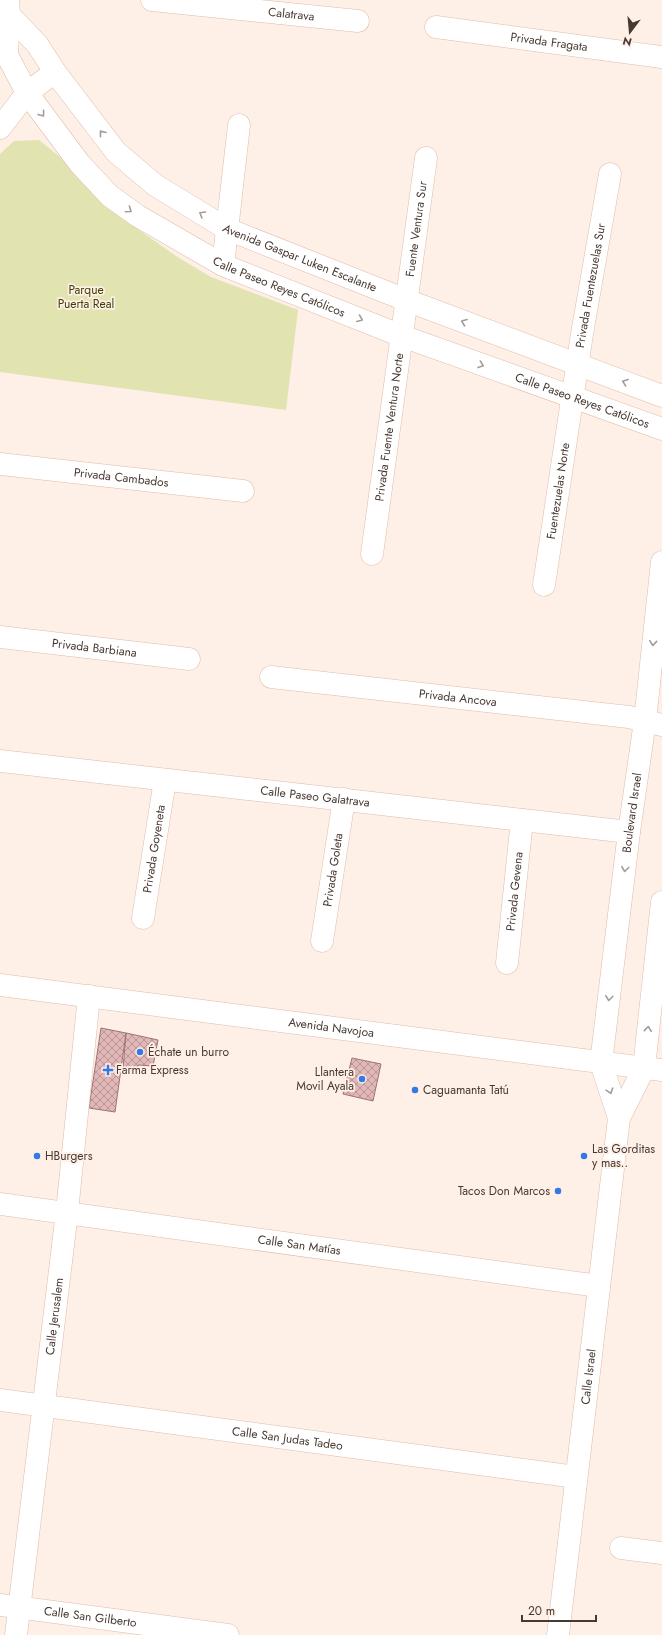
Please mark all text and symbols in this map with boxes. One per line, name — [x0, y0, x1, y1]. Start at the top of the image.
street label: Calatrava — [267, 3, 315, 26]
north arrow — [610, 12, 650, 52]
street label: Privada Fragata — [509, 28, 589, 56]
text: N — [621, 33, 634, 51]
one-way arrow — [38, 109, 45, 116]
one-way arrow — [100, 130, 107, 137]
street label: Fuente Ventura Sur — [401, 179, 432, 278]
one-way arrow — [125, 205, 132, 213]
one-way arrow — [199, 211, 206, 218]
street label: Avenida Gaspar Luken Escalante — [219, 219, 379, 297]
street label: Privada Fuentezuelas Sur — [571, 221, 610, 349]
street label: Calle Paseo Reyes Católicos — [209, 252, 348, 322]
park label: Parque Puerta Real — [58, 281, 114, 313]
one-way arrow — [356, 315, 363, 323]
one-way arrow — [461, 318, 468, 326]
street label: Privada Fuente Ventura Norte — [370, 352, 408, 502]
one-way arrow — [478, 360, 485, 368]
street label: Calle Paseo Reyes Católicos — [513, 368, 652, 433]
one-way arrow — [622, 379, 629, 387]
street label: Fuentezuelas Norte — [542, 442, 574, 541]
street label: Privada Cambados — [73, 463, 170, 492]
street label: Privada Barbiana — [51, 634, 138, 662]
one-way arrow — [649, 640, 658, 646]
street label: Privada Ancova — [418, 685, 498, 711]
street label: Boulevard Israel — [618, 772, 646, 854]
street label: Calle Paseo Galatrava — [259, 781, 371, 812]
street label: Privada Goyeneta — [138, 803, 170, 894]
street label: Privada Goleta — [318, 831, 348, 908]
street label: Privada Gevena — [501, 851, 528, 932]
one-way arrow — [620, 866, 629, 872]
one-way arrow — [605, 995, 614, 1001]
street label: Avenida Navojoa — [287, 1013, 375, 1042]
one-way arrow — [643, 1026, 652, 1032]
place label: Échate un burro — [148, 1043, 229, 1061]
marker: Échate un burro — [135, 1047, 145, 1057]
place label: Farma Express — [116, 1061, 189, 1079]
place label: Llantera Movil Ayala — [296, 1063, 354, 1095]
marker: Farma Express — [103, 1065, 113, 1075]
marker: Llantera Movil Ayala — [357, 1074, 367, 1084]
place label: Caguamanta Tatú — [423, 1081, 509, 1099]
marker: Caguamanta Tatú — [410, 1085, 420, 1095]
one-way arrow — [605, 1087, 614, 1094]
place label: Las Gorditas y mas.. — [592, 1140, 655, 1172]
place label: HBurgers — [45, 1147, 93, 1165]
marker: HBurgers — [32, 1151, 42, 1161]
marker: Las Gorditas y mas.. — [579, 1151, 589, 1161]
place label: Tacos Don Marcos — [458, 1182, 550, 1200]
marker: Tacos Don Marcos — [553, 1186, 563, 1196]
street label: Calle San Matías — [256, 1230, 342, 1260]
street label: Calle Jerusalem — [41, 1277, 68, 1356]
street label: Calle Israel — [576, 1348, 601, 1406]
street label: Calle San Judas Tadeo — [231, 1422, 344, 1455]
scale bar — [522, 1597, 596, 1623]
street label: Calle San Gilberto — [43, 1602, 138, 1632]
text: 20 m — [528, 1602, 555, 1620]

